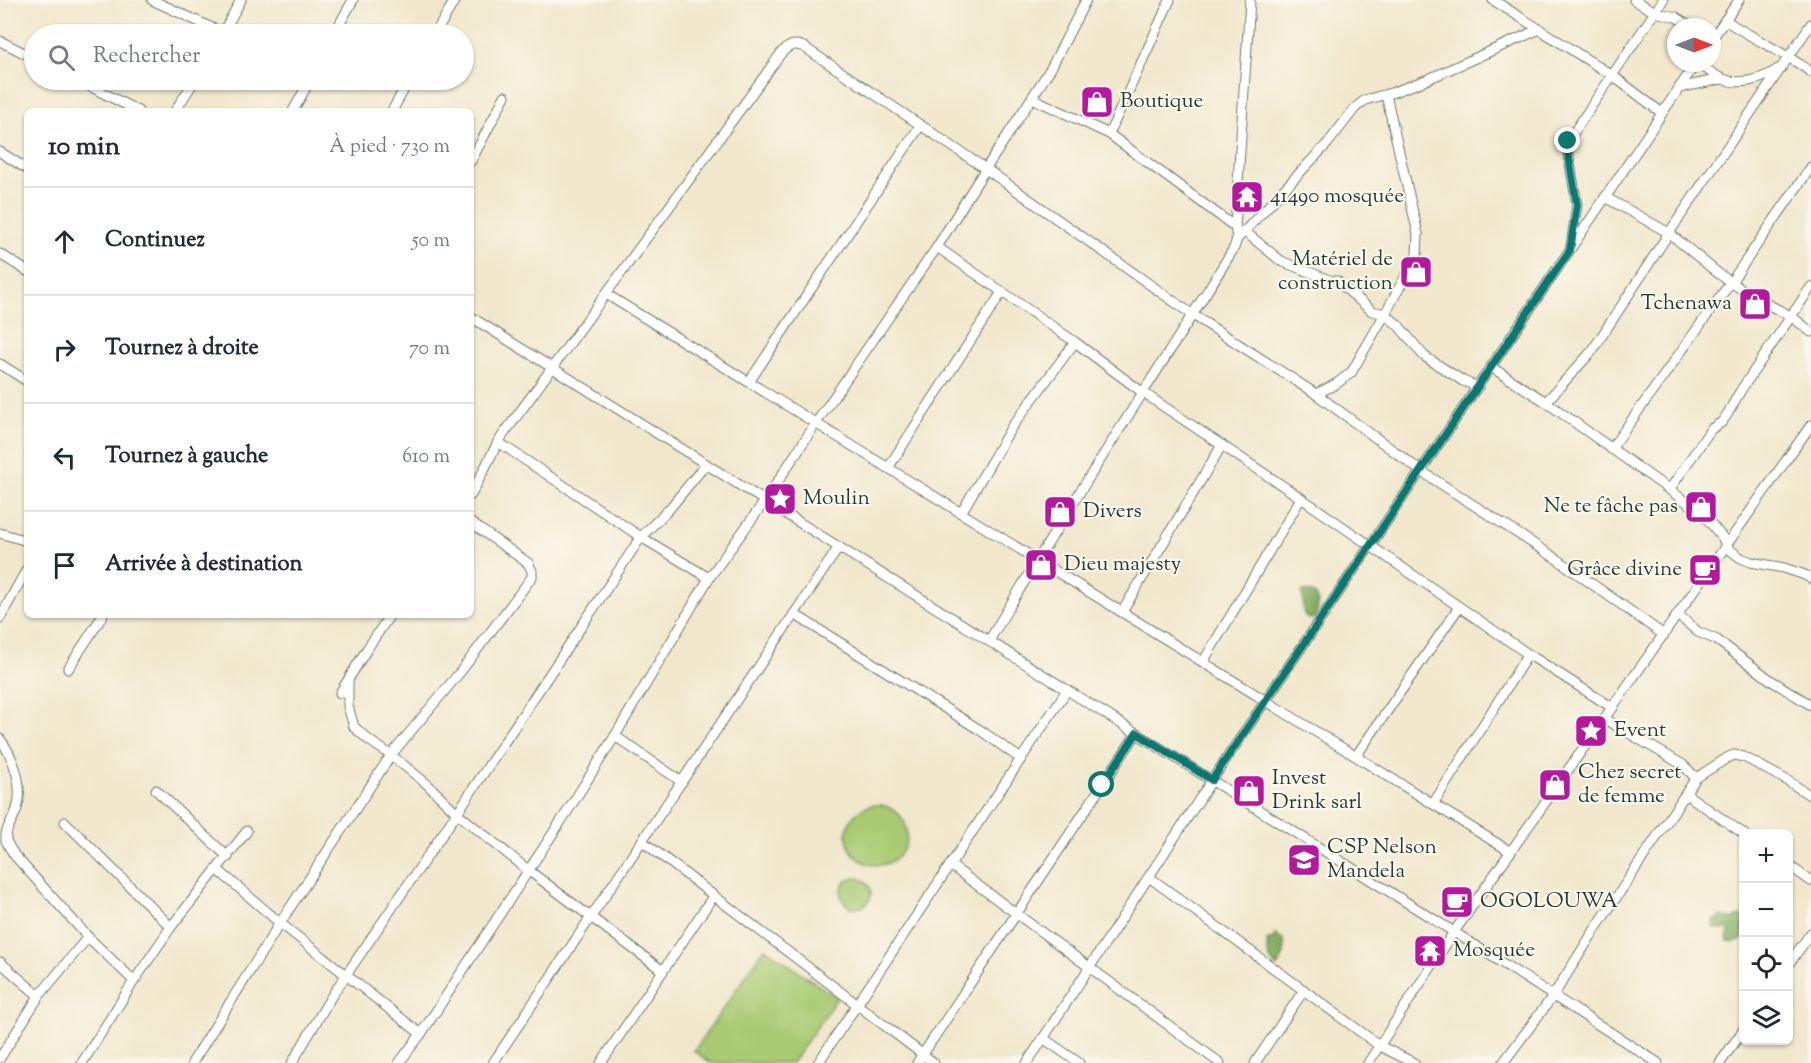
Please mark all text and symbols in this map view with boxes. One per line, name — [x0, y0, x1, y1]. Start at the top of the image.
north arrow — [1667, 18, 1721, 72]
search box — [24, 24, 474, 90]
icon: search — [45, 41, 78, 74]
text: Rechercher — [93, 41, 200, 73]
shop icon: Boutique — [1079, 84, 1115, 120]
place label: Boutique — [1120, 87, 1203, 117]
route end — [1554, 127, 1580, 153]
text: 10 min — [48, 129, 120, 166]
text: À pied · 730 m — [329, 133, 450, 162]
temple icon: 41490 mosquée — [1229, 179, 1265, 215]
place label: 41490 mosquée — [1270, 182, 1404, 212]
icon: ahead — [48, 225, 81, 258]
text: Continuez — [105, 225, 205, 257]
text: 50 m — [412, 227, 450, 256]
place label: Matériel de construction — [1278, 245, 1393, 299]
shop icon: Matériel de construction — [1398, 254, 1434, 290]
shop icon: Tchenawa — [1737, 286, 1773, 322]
place label: Tchenawa — [1641, 289, 1732, 319]
icon: right — [48, 333, 81, 366]
text: Tournez à droite — [105, 333, 259, 365]
text: 70 m — [409, 335, 450, 364]
icon: left — [48, 441, 81, 474]
text: Tournez à gauche — [105, 441, 268, 473]
text: 610 m — [402, 443, 450, 472]
place icon: Moulin — [762, 481, 798, 517]
place label: Moulin — [803, 484, 870, 514]
shop icon: Ne te fâche pas — [1683, 489, 1719, 525]
place label: Ne te fâche pas — [1544, 492, 1678, 522]
shop icon: Divers — [1042, 494, 1078, 530]
place label: Divers — [1083, 497, 1142, 527]
shop icon: Dieu majesty — [1023, 547, 1059, 583]
icon: arrive — [48, 549, 81, 582]
text: Arrivée à destination — [105, 549, 302, 581]
place label: Dieu majesty — [1064, 550, 1182, 580]
cafe icon: Grâce divine — [1687, 552, 1723, 588]
place label: Grâce divine — [1567, 555, 1682, 585]
place icon: Event — [1573, 713, 1609, 749]
place label: Event — [1614, 716, 1666, 746]
place label: Chez secret de femme — [1578, 758, 1682, 812]
place label: Invest Drink sarl — [1272, 764, 1362, 818]
shop icon: Chez secret de femme — [1537, 767, 1573, 803]
route start — [1088, 771, 1114, 797]
shop icon: Invest Drink sarl — [1231, 773, 1267, 809]
map controls — [1739, 829, 1793, 1045]
button: + — [1739, 829, 1793, 883]
place label: CSP Nelson Mandela — [1327, 833, 1437, 887]
school or university icon: CSP Nelson Mandela — [1286, 842, 1322, 878]
button: − — [1739, 883, 1793, 937]
cafe icon: OGOLOUWA — [1439, 884, 1475, 920]
place label: OGOLOUWA — [1480, 887, 1618, 917]
temple icon: Mosquée — [1412, 933, 1448, 969]
place label: Mosquée — [1453, 936, 1535, 966]
button: locate — [1739, 937, 1793, 991]
button: layers — [1739, 991, 1793, 1045]

